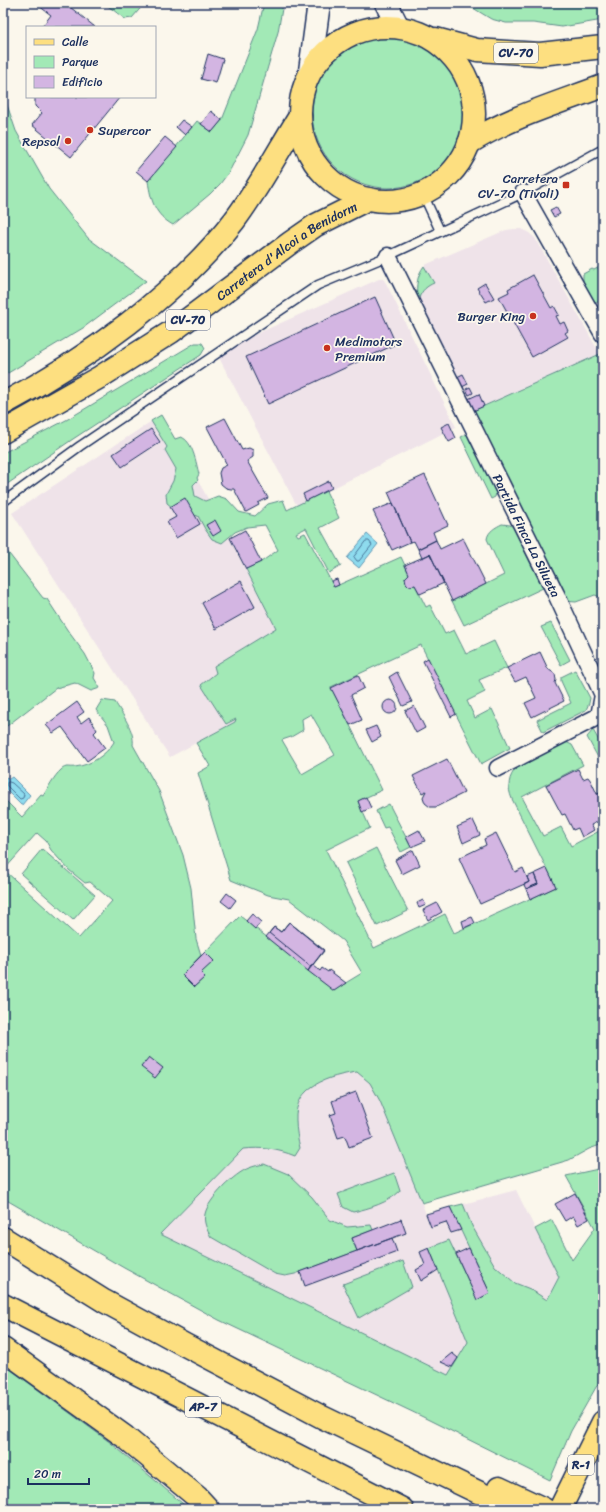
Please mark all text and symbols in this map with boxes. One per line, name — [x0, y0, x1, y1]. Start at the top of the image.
legend — [26, 26, 156, 98]
text: Calle — [62, 31, 89, 53]
road number: CV-70 — [494, 43, 538, 63]
text: Parque — [62, 51, 99, 73]
text: Edificio — [62, 71, 102, 93]
place label: Supercor — [98, 119, 151, 142]
marker: Supercor — [85, 125, 95, 135]
place label: Repsol — [22, 130, 60, 153]
marker: Repsol — [63, 136, 73, 146]
place label: Carretera CV-70 (Tivoli) — [478, 167, 559, 205]
marker: Carretera CV-70 (Tivoli) — [561, 180, 571, 190]
street label: Carretera d'Alcoi a Benidorm — [211, 195, 361, 307]
place label: Burger King — [457, 305, 525, 328]
road number: CV-70 — [166, 310, 210, 330]
marker: Burger King — [528, 311, 538, 321]
place label: Medimotors Premium — [335, 330, 402, 368]
marker: Medimotors Premium — [322, 343, 332, 353]
street label: Partida Finca La Silueta — [486, 470, 567, 602]
road number: AP-7 — [185, 1397, 221, 1417]
road number: R-1 — [568, 1455, 594, 1475]
scale bar — [28, 1460, 89, 1486]
text: 20 m — [34, 1463, 61, 1485]

